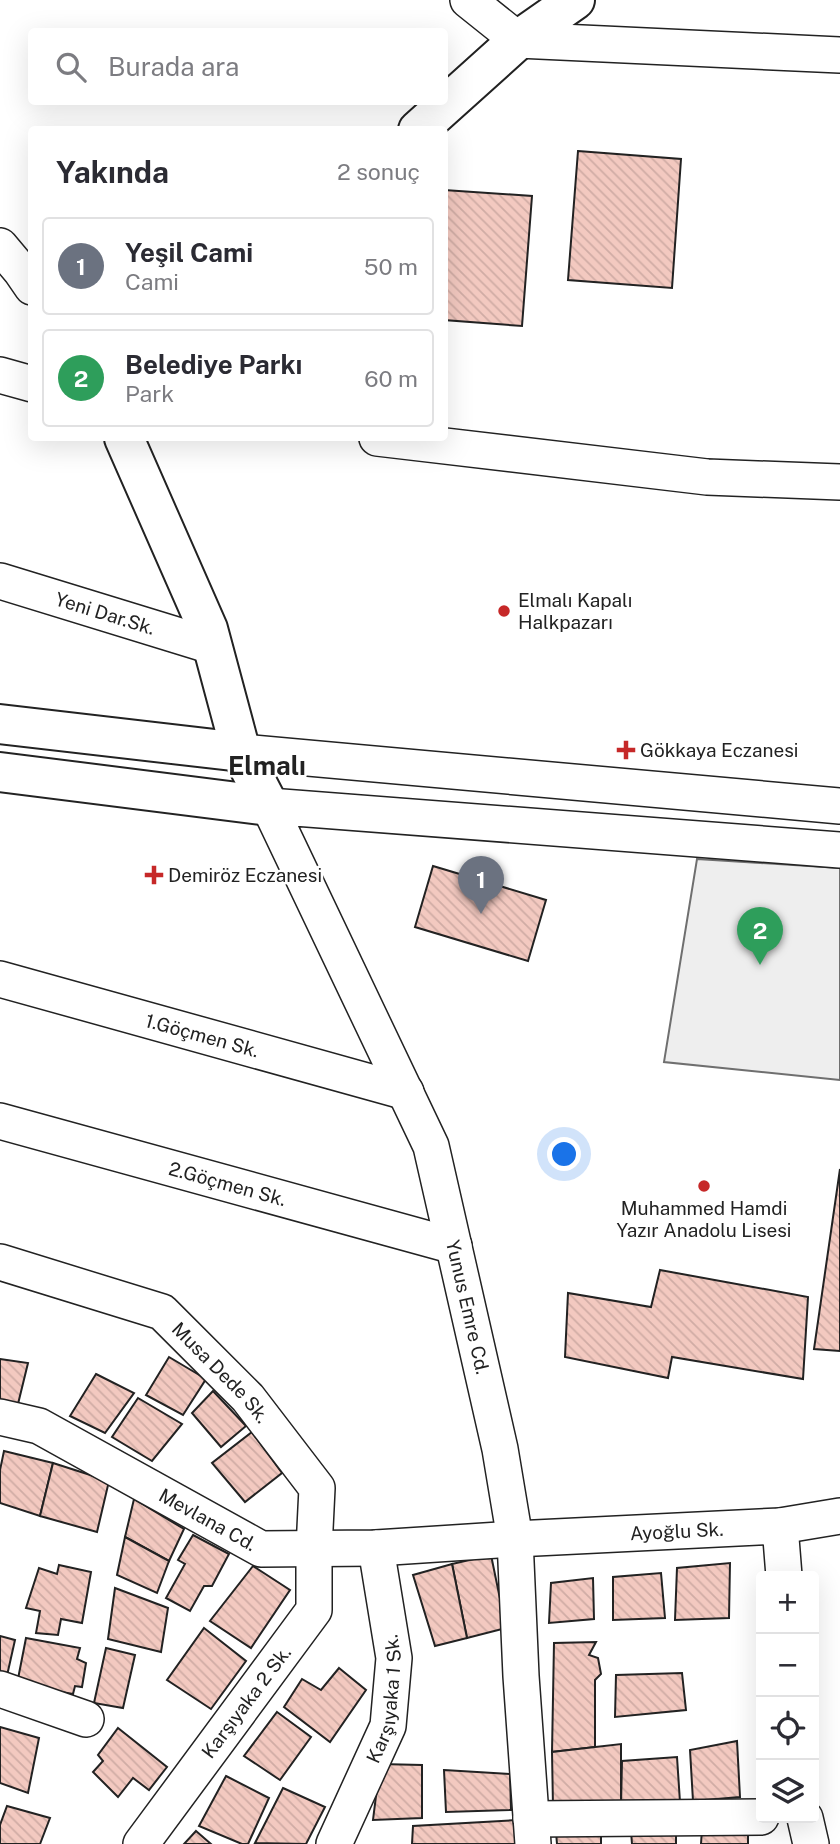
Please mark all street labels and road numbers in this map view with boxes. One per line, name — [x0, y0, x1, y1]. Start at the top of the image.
street label: Yeni Dar.Sk. — [53, 588, 158, 639]
street label: 1.Göçmen Sk. — [143, 1009, 262, 1062]
street label: 2.Göçmen Sk. — [167, 1157, 289, 1210]
street label: Yunus Emre Cd. — [442, 1238, 494, 1376]
street label: Musa Dede Sk. — [168, 1318, 274, 1427]
street label: Mevlana Cd. — [155, 1484, 260, 1555]
street label: Ayoğlu Sk. — [629, 1518, 724, 1544]
street label: Karşıyaka 1 Sk. — [362, 1633, 406, 1766]
street label: Karşıyaka 2 Sk. — [197, 1642, 295, 1762]

